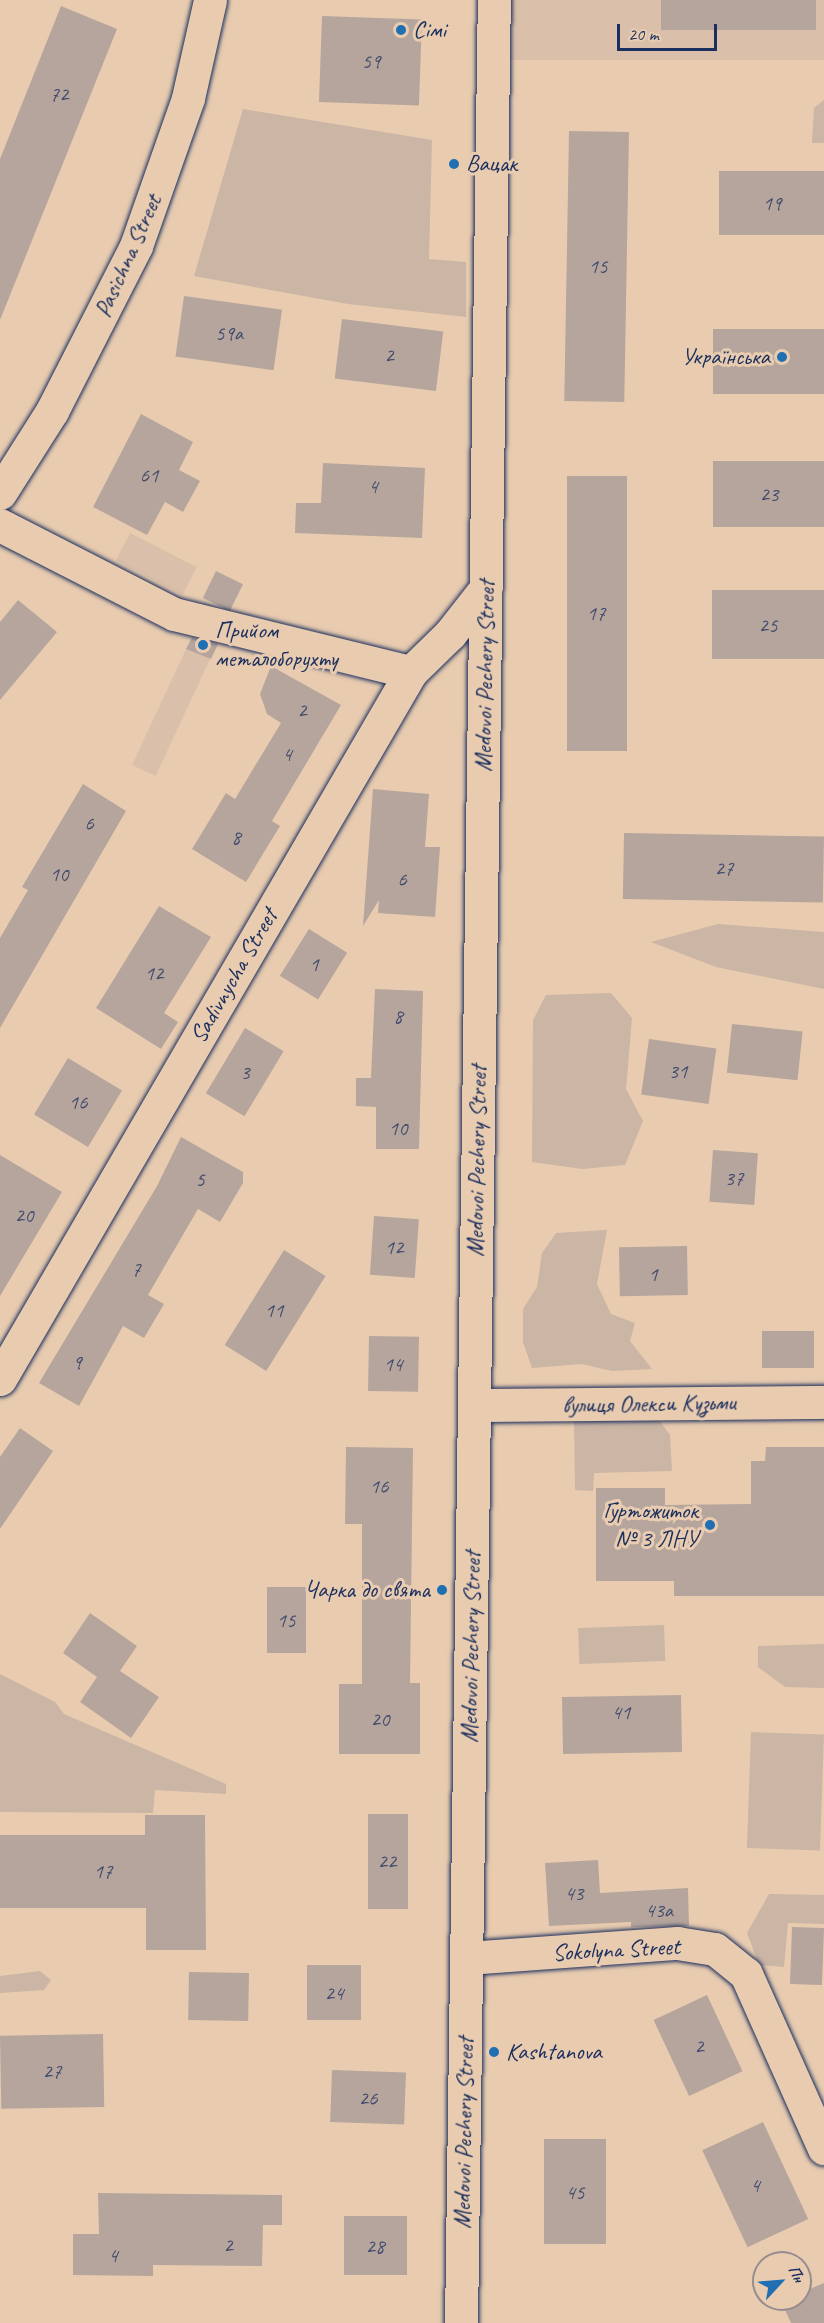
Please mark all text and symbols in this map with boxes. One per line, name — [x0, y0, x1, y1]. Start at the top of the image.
scale bar — [620, 12, 720, 50]
place label: Сімі — [413, 16, 446, 44]
marker: Сімі — [394, 23, 408, 37]
text: 20 m — [628, 23, 659, 45]
house number: 59 — [362, 48, 380, 74]
house number: 72 — [50, 81, 68, 107]
place label: Вацак — [466, 150, 517, 178]
marker: Вацак — [447, 157, 461, 171]
street label: Pasichna Street — [88, 190, 168, 322]
house number: 19 — [763, 190, 781, 216]
house number: 15 — [589, 253, 607, 279]
house number: 59а — [215, 320, 243, 346]
house number: 2 — [384, 342, 394, 368]
place label: Українська — [681, 343, 770, 371]
marker: Українська — [775, 350, 789, 364]
house number: 61 — [140, 462, 158, 488]
house number: 4 — [368, 473, 378, 499]
house number: 23 — [760, 481, 778, 507]
street label: Medovoi Pechery Street — [469, 581, 501, 771]
house number: 17 — [587, 600, 605, 626]
house number: 25 — [759, 612, 777, 638]
place label: Прийом металоборухту — [215, 617, 338, 673]
marker: Прийом металоборухту — [196, 638, 210, 652]
house number: 2 — [297, 697, 307, 723]
house number: 4 — [282, 741, 292, 767]
house number: 6 — [84, 810, 94, 836]
house number: 8 — [231, 824, 241, 850]
house number: 27 — [715, 855, 733, 881]
house number: 10 — [50, 861, 68, 887]
house number: 6 — [397, 866, 407, 892]
street label: Sadivnycha Street — [184, 904, 284, 1048]
house number: 1 — [309, 951, 319, 977]
house number: 12 — [145, 960, 163, 986]
house number: 8 — [393, 1003, 403, 1029]
house number: 31 — [669, 1058, 687, 1084]
house number: 3 — [240, 1059, 250, 1085]
street label: Medovoi Pechery Street — [461, 1066, 493, 1256]
house number: 16 — [69, 1089, 87, 1115]
house number: 10 — [389, 1115, 407, 1141]
house number: 37 — [725, 1165, 743, 1191]
house number: 5 — [195, 1166, 205, 1192]
house number: 20 — [15, 1202, 33, 1228]
house number: 12 — [385, 1234, 403, 1260]
house number: 7 — [131, 1256, 141, 1282]
house number: 1 — [648, 1261, 658, 1287]
house number: 11 — [265, 1297, 283, 1323]
house number: 9 — [72, 1349, 82, 1375]
house number: 14 — [384, 1351, 402, 1377]
street label: вулиця Олекси Кузьми — [561, 1388, 737, 1420]
house number: 16 — [370, 1473, 388, 1499]
place label: Гуртожиток № 3 ЛНУ — [603, 1497, 698, 1553]
marker: Гуртожиток № 3 ЛНУ — [703, 1518, 717, 1532]
street label: Medovoi Pechery Street — [455, 1552, 487, 1742]
place label: Чарка до свята — [304, 1576, 430, 1604]
marker: Чарка до свята — [435, 1583, 449, 1597]
house number: 15 — [277, 1607, 295, 1633]
house number: 41 — [612, 1699, 630, 1725]
house number: 20 — [371, 1706, 389, 1732]
house number: 22 — [378, 1848, 396, 1874]
house number: 17 — [94, 1858, 112, 1884]
house number: 43 — [565, 1880, 583, 1906]
house number: 43а — [645, 1897, 673, 1923]
street label: Sokolyna Street — [551, 1932, 681, 1968]
house number: 24 — [325, 1980, 343, 2006]
house number: 2 — [694, 2033, 704, 2059]
street label: Medovoi Pechery Street — [448, 2038, 480, 2228]
place label: Kashtanova — [506, 2038, 602, 2066]
marker: Kashtanova — [487, 2045, 501, 2059]
house number: 27 — [43, 2058, 61, 2084]
house number: 26 — [359, 2085, 377, 2111]
house number: 4 — [750, 2172, 760, 2198]
house number: 45 — [566, 2179, 584, 2205]
house number: 2 — [223, 2232, 233, 2258]
house number: 28 — [366, 2233, 384, 2259]
house number: 4 — [108, 2242, 118, 2268]
north arrow — [752, 2251, 812, 2311]
text: Пн — [784, 2262, 809, 2286]

